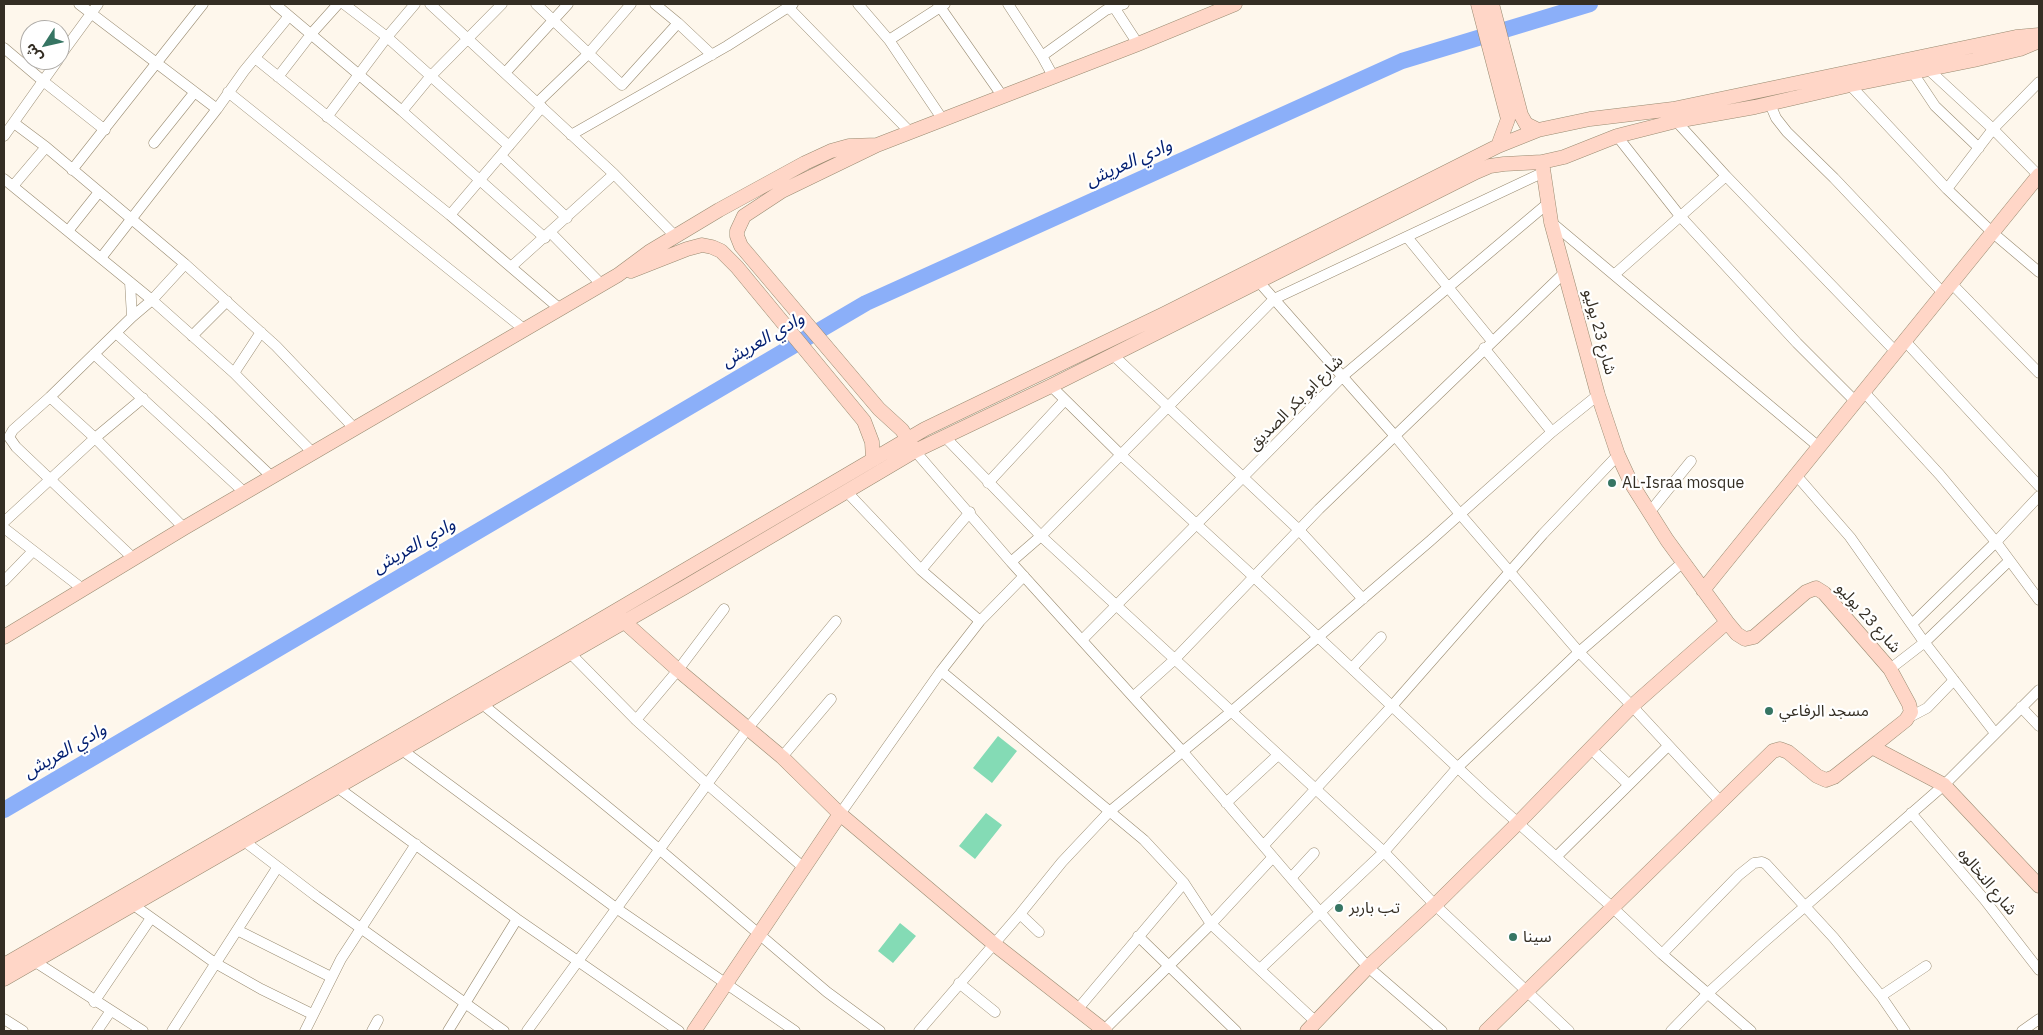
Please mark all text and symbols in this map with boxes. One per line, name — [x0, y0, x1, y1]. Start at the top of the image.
north arrow — [20, 20, 70, 70]
text: ش — [21, 40, 46, 66]
water label: وادي العريش — [1083, 134, 1175, 192]
street label: شارع 23 يوليو — [1578, 287, 1620, 377]
water label: وادي العريش — [718, 308, 808, 372]
street label: شارع ابو بكر الصديق — [1245, 352, 1347, 454]
place label: AL-Israa mosque — [1622, 473, 1744, 493]
marker: AL-Israa mosque — [1606, 477, 1618, 489]
water label: وادي العريش — [369, 514, 459, 578]
street label: شارع 23 يوليو — [1831, 579, 1905, 657]
place label: مسجد الرفاعي — [1779, 701, 1869, 721]
marker: مسجد الرفاعي — [1763, 705, 1775, 717]
water label: وادي العريش — [20, 719, 110, 783]
street label: شارع النخالوه — [1953, 845, 2021, 919]
place label: تب باربر — [1349, 898, 1400, 918]
marker: تب باربر — [1333, 902, 1345, 914]
place label: سينا — [1523, 927, 1552, 947]
marker: سينا — [1507, 931, 1519, 943]

